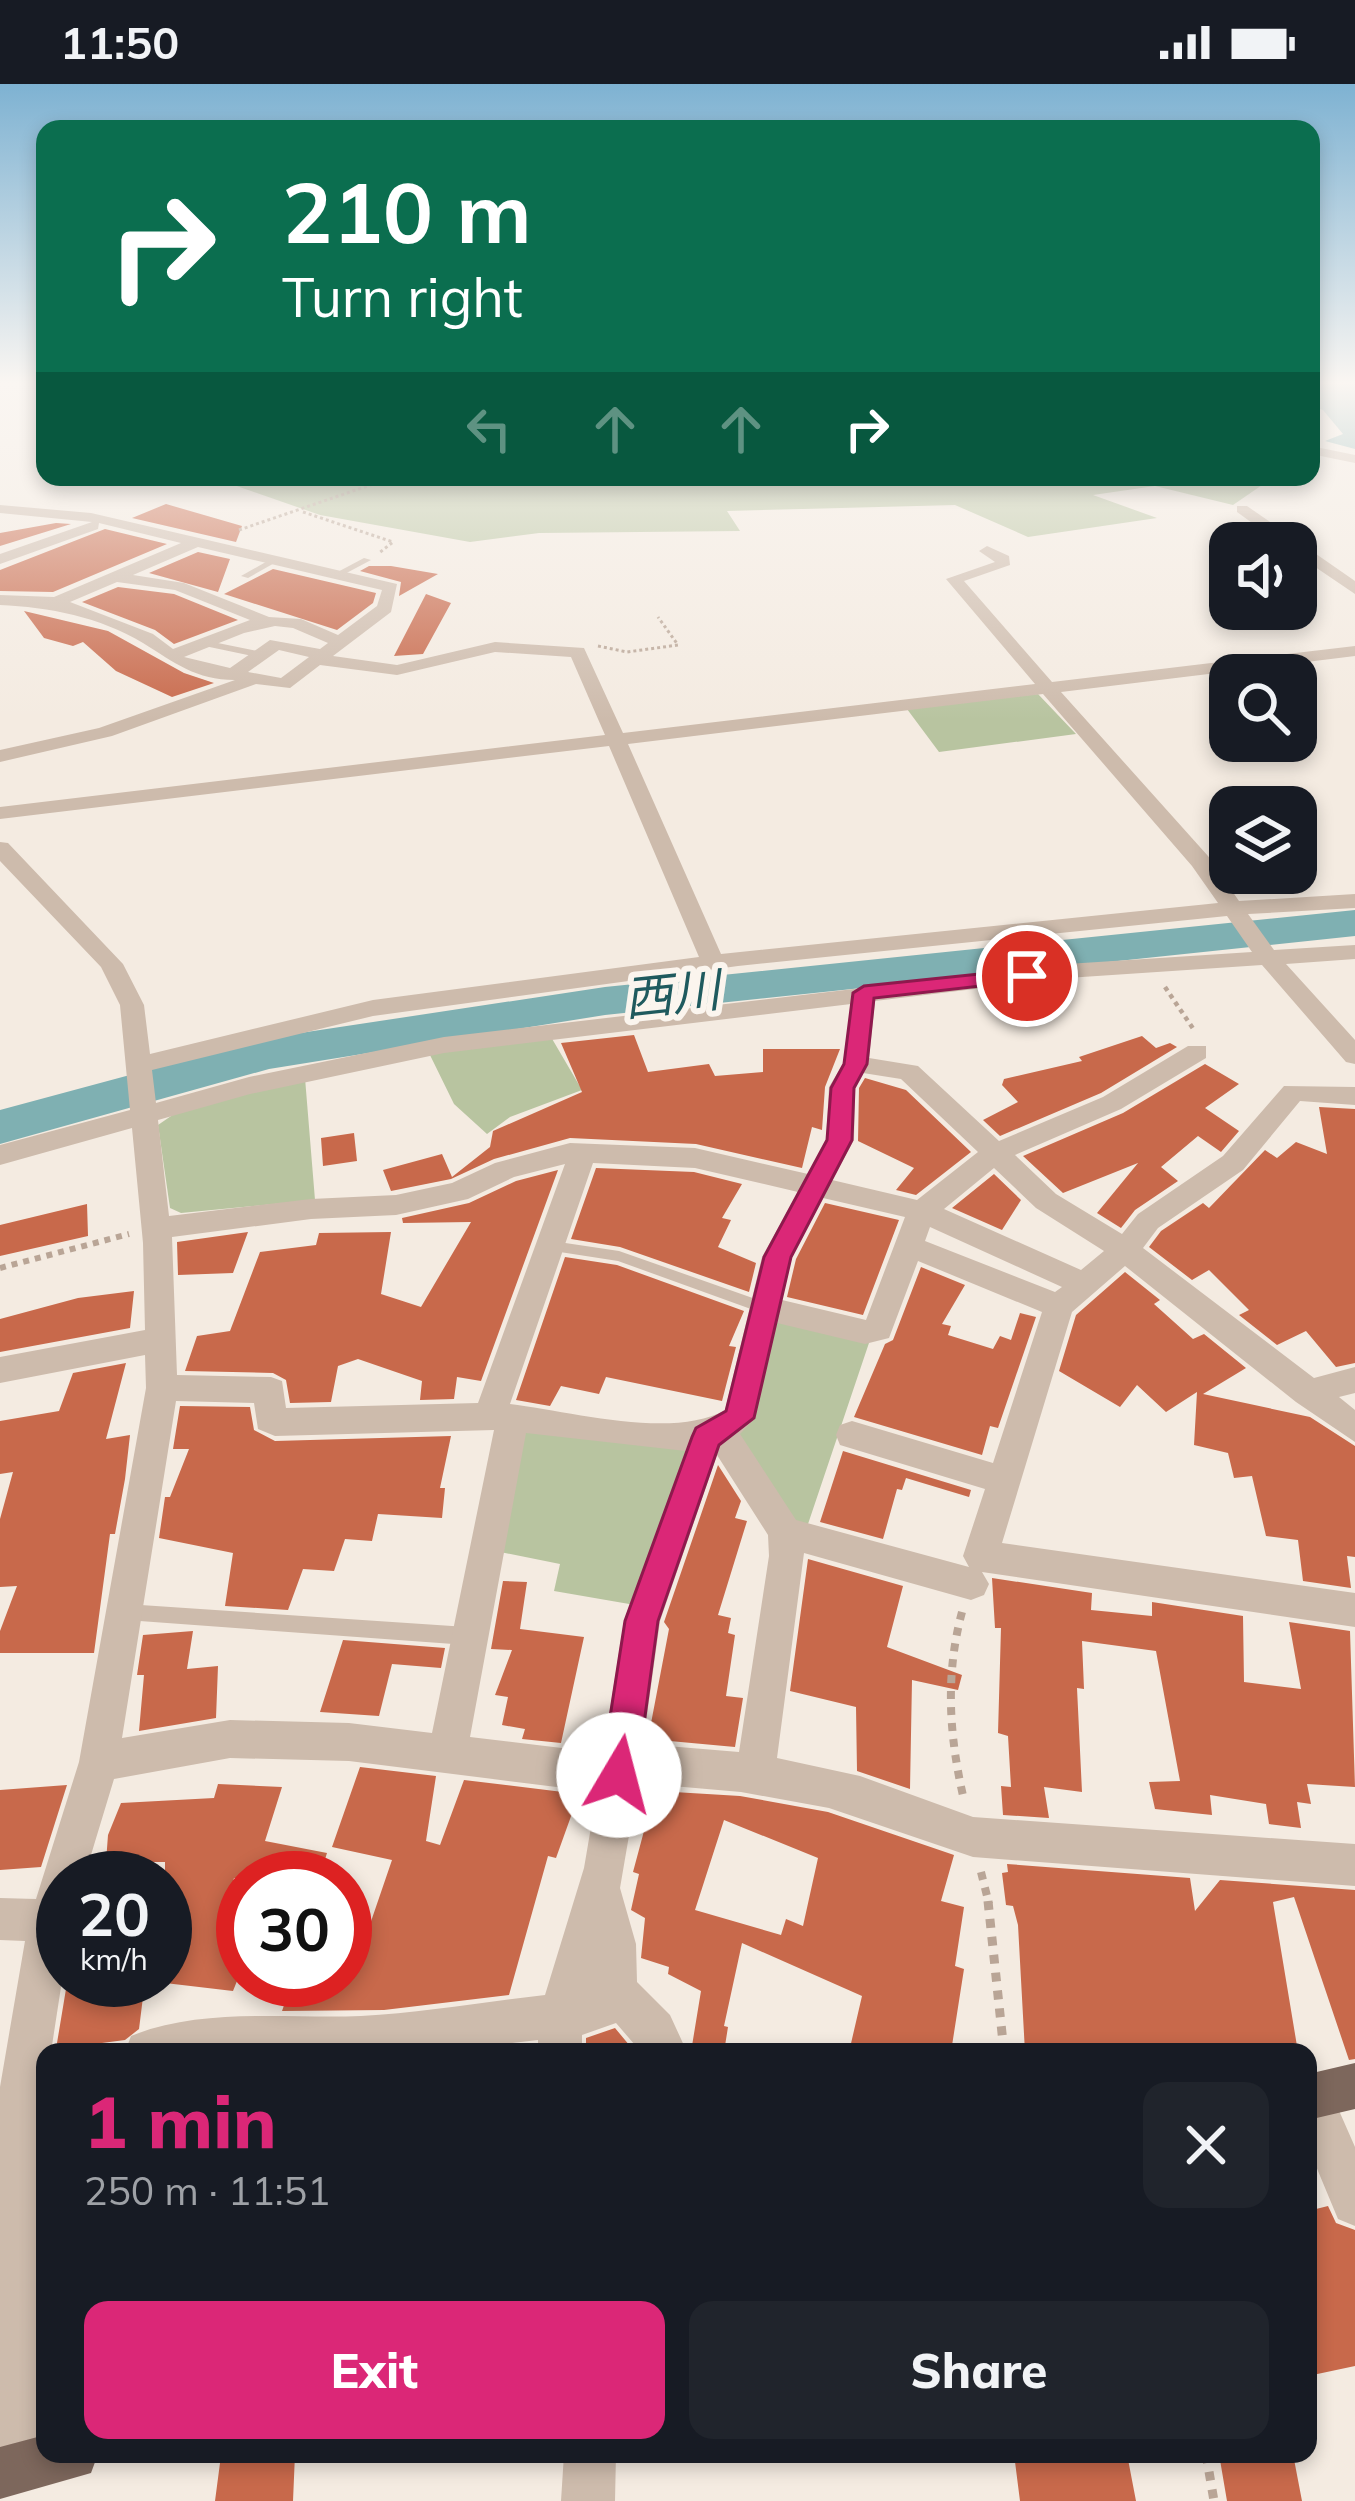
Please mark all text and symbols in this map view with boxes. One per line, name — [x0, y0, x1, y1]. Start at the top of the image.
text: 11:50 — [60, 14, 179, 70]
text: 210 m — [282, 159, 532, 264]
icon: right — [84, 168, 240, 324]
text: Turn right — [282, 263, 523, 331]
icon: left — [456, 396, 522, 462]
icon: ahead — [582, 396, 648, 462]
icon: ahead — [708, 396, 774, 462]
icon: right — [834, 396, 900, 462]
map controls — [1209, 522, 1317, 894]
button: sound — [1209, 522, 1317, 630]
button: search — [1209, 654, 1317, 762]
button: layers — [1209, 786, 1317, 894]
pin — [976, 925, 1078, 1027]
icon: arrive — [994, 943, 1060, 1009]
water label: 西川 — [621, 958, 728, 1028]
position arrow — [556, 1712, 682, 1838]
speed limit sign: 30 — [216, 1851, 372, 2007]
text: 20 — [78, 1876, 150, 1951]
text: km/h — [80, 1940, 148, 1978]
text: 1 min — [84, 2076, 277, 2166]
button: close — [1143, 2082, 1269, 2208]
text: 250 m · 11:51 — [84, 2166, 330, 2215]
button: Exit — [84, 2301, 665, 2439]
button: Share — [689, 2301, 1269, 2439]

